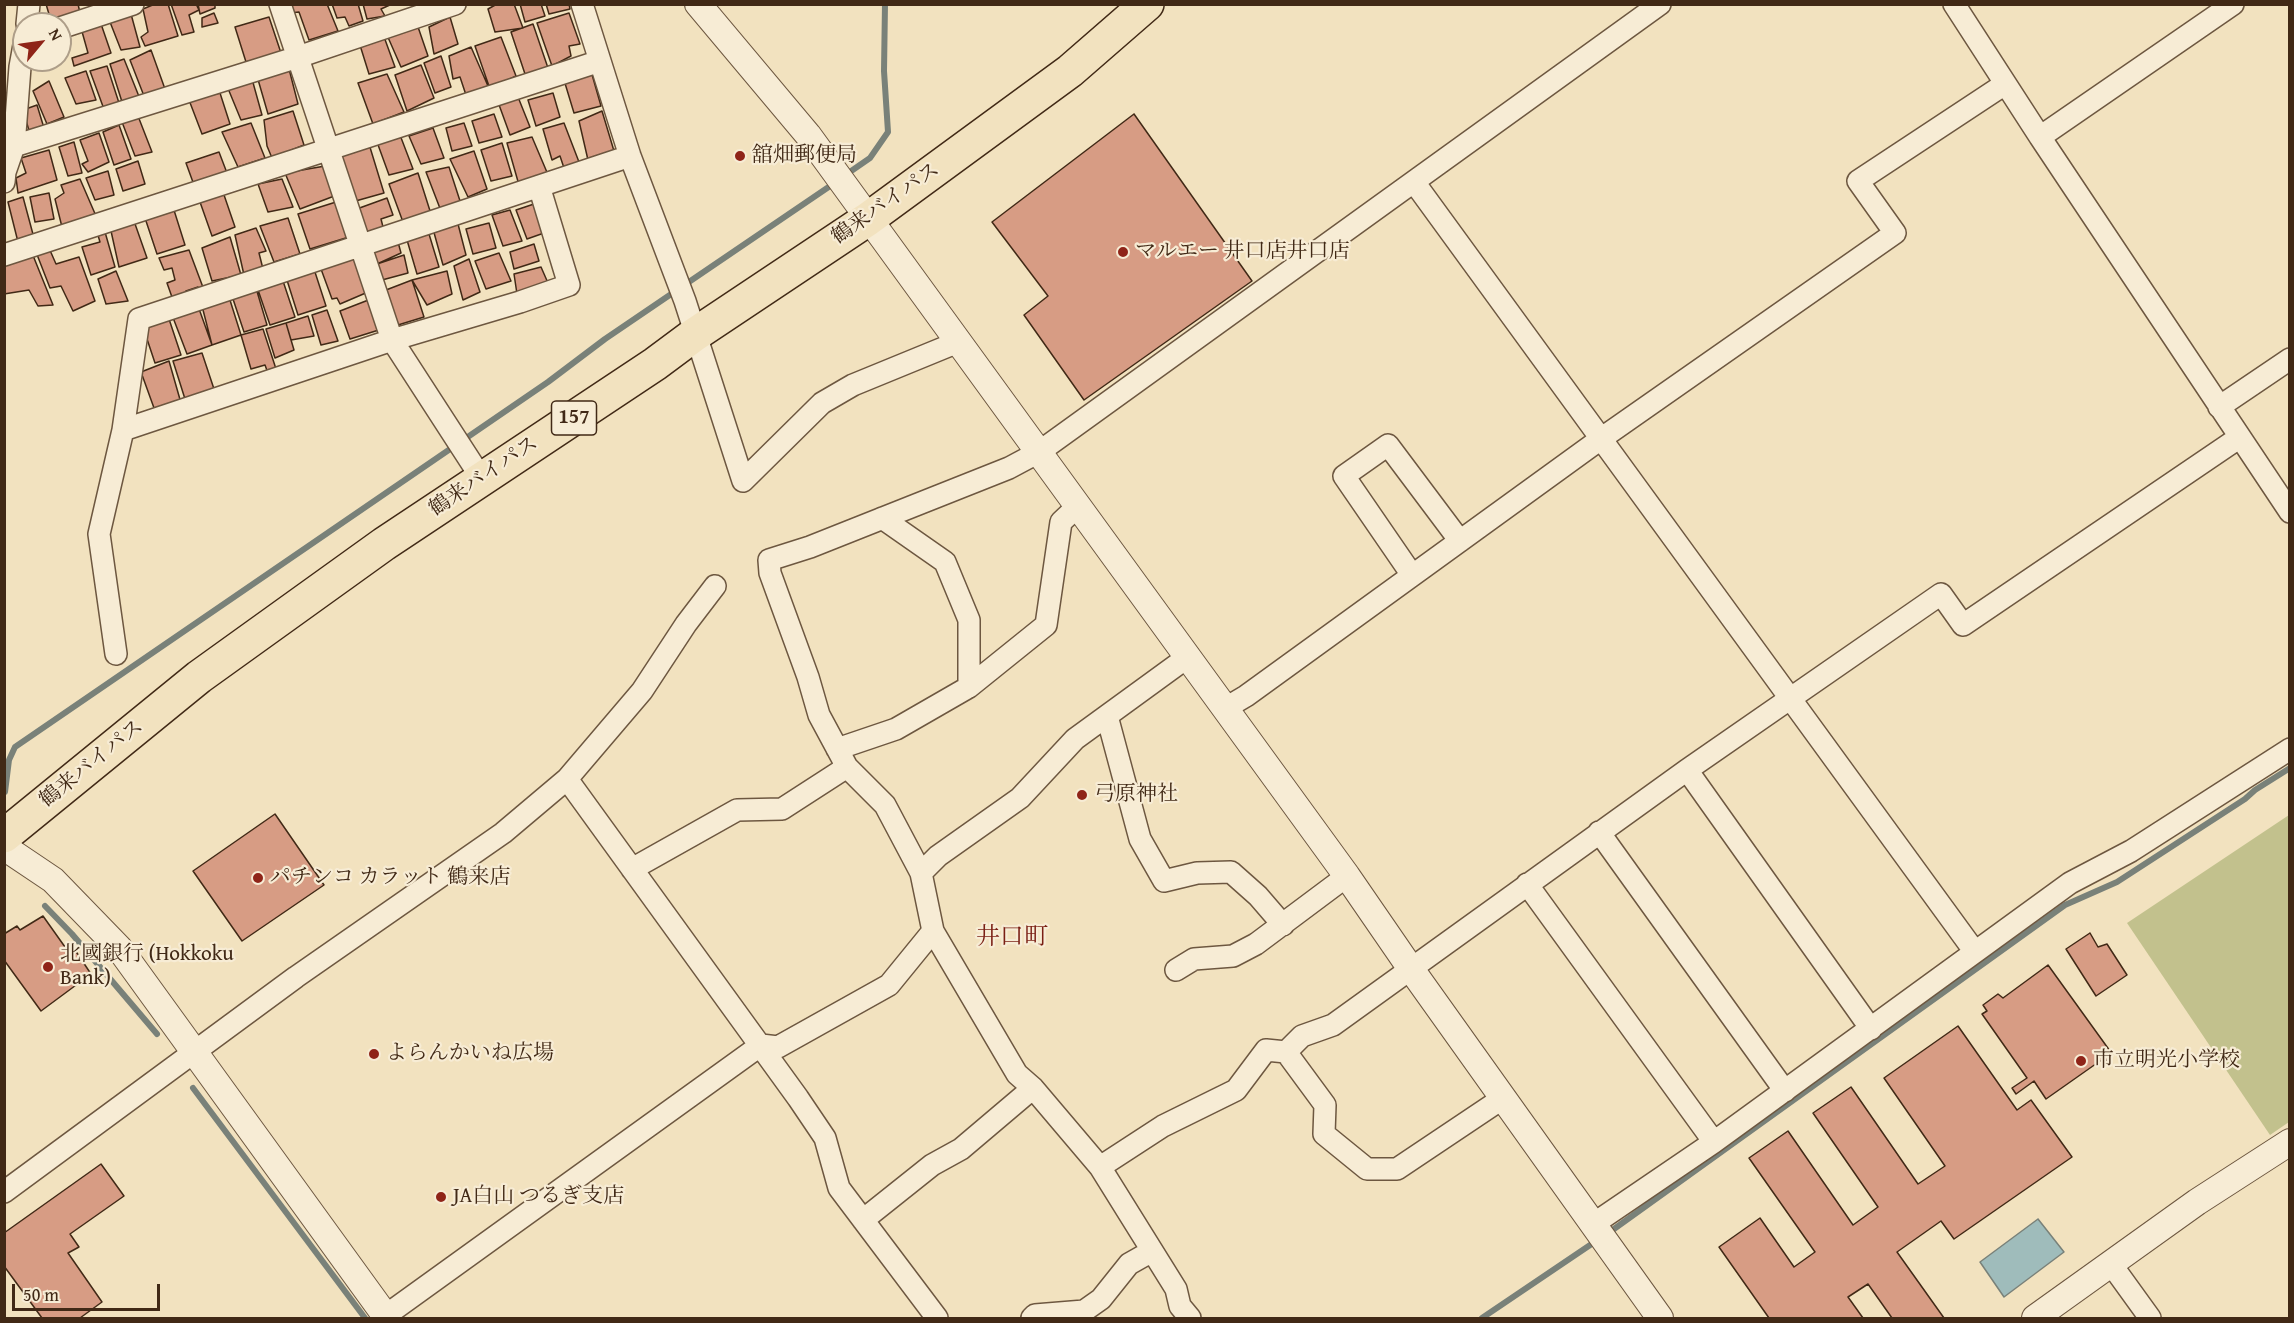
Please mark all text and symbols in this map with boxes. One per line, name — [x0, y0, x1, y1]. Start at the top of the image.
north arrow — [12, 12, 72, 72]
text: N — [43, 24, 69, 45]
place label: 舘畑郵便局 — [752, 143, 857, 169]
marker: 舘畑郵便局 — [733, 149, 747, 163]
street label: 鶴来バイパス — [827, 158, 945, 250]
place label: マルエー 井口店井口店 — [1135, 239, 1350, 265]
marker: マルエー 井口店井口店 — [1116, 245, 1130, 259]
road number: 157 — [552, 401, 596, 435]
street label: 鶴来バイパス — [425, 431, 543, 523]
street label: 鶴来バイパス — [35, 715, 149, 813]
place label: 弓原神社 — [1094, 782, 1178, 808]
marker: 弓原神社 — [1075, 788, 1089, 802]
place label: パチンコ カラット 鶴来店 — [270, 865, 510, 891]
marker: パチンコ カラット 鶴来店 — [251, 871, 265, 885]
district label: 井口町 — [976, 924, 1048, 952]
place label: 北國銀行 (Hokkoku Bank) — [60, 942, 234, 992]
marker: 北國銀行 (Hokkoku Bank) — [41, 960, 55, 974]
place label: よらんかいね広場 — [386, 1041, 554, 1067]
marker: よらんかいね広場 — [367, 1047, 381, 1061]
place label: 市立明光小学校 — [2093, 1048, 2240, 1074]
marker: 市立明光小学校 — [2074, 1054, 2088, 1068]
place label: JA白山 つるぎ支店 — [453, 1184, 624, 1210]
marker: JA白山 つるぎ支店 — [434, 1190, 448, 1204]
scale bar — [15, 1272, 164, 1310]
text: 50 m — [23, 1281, 59, 1308]

